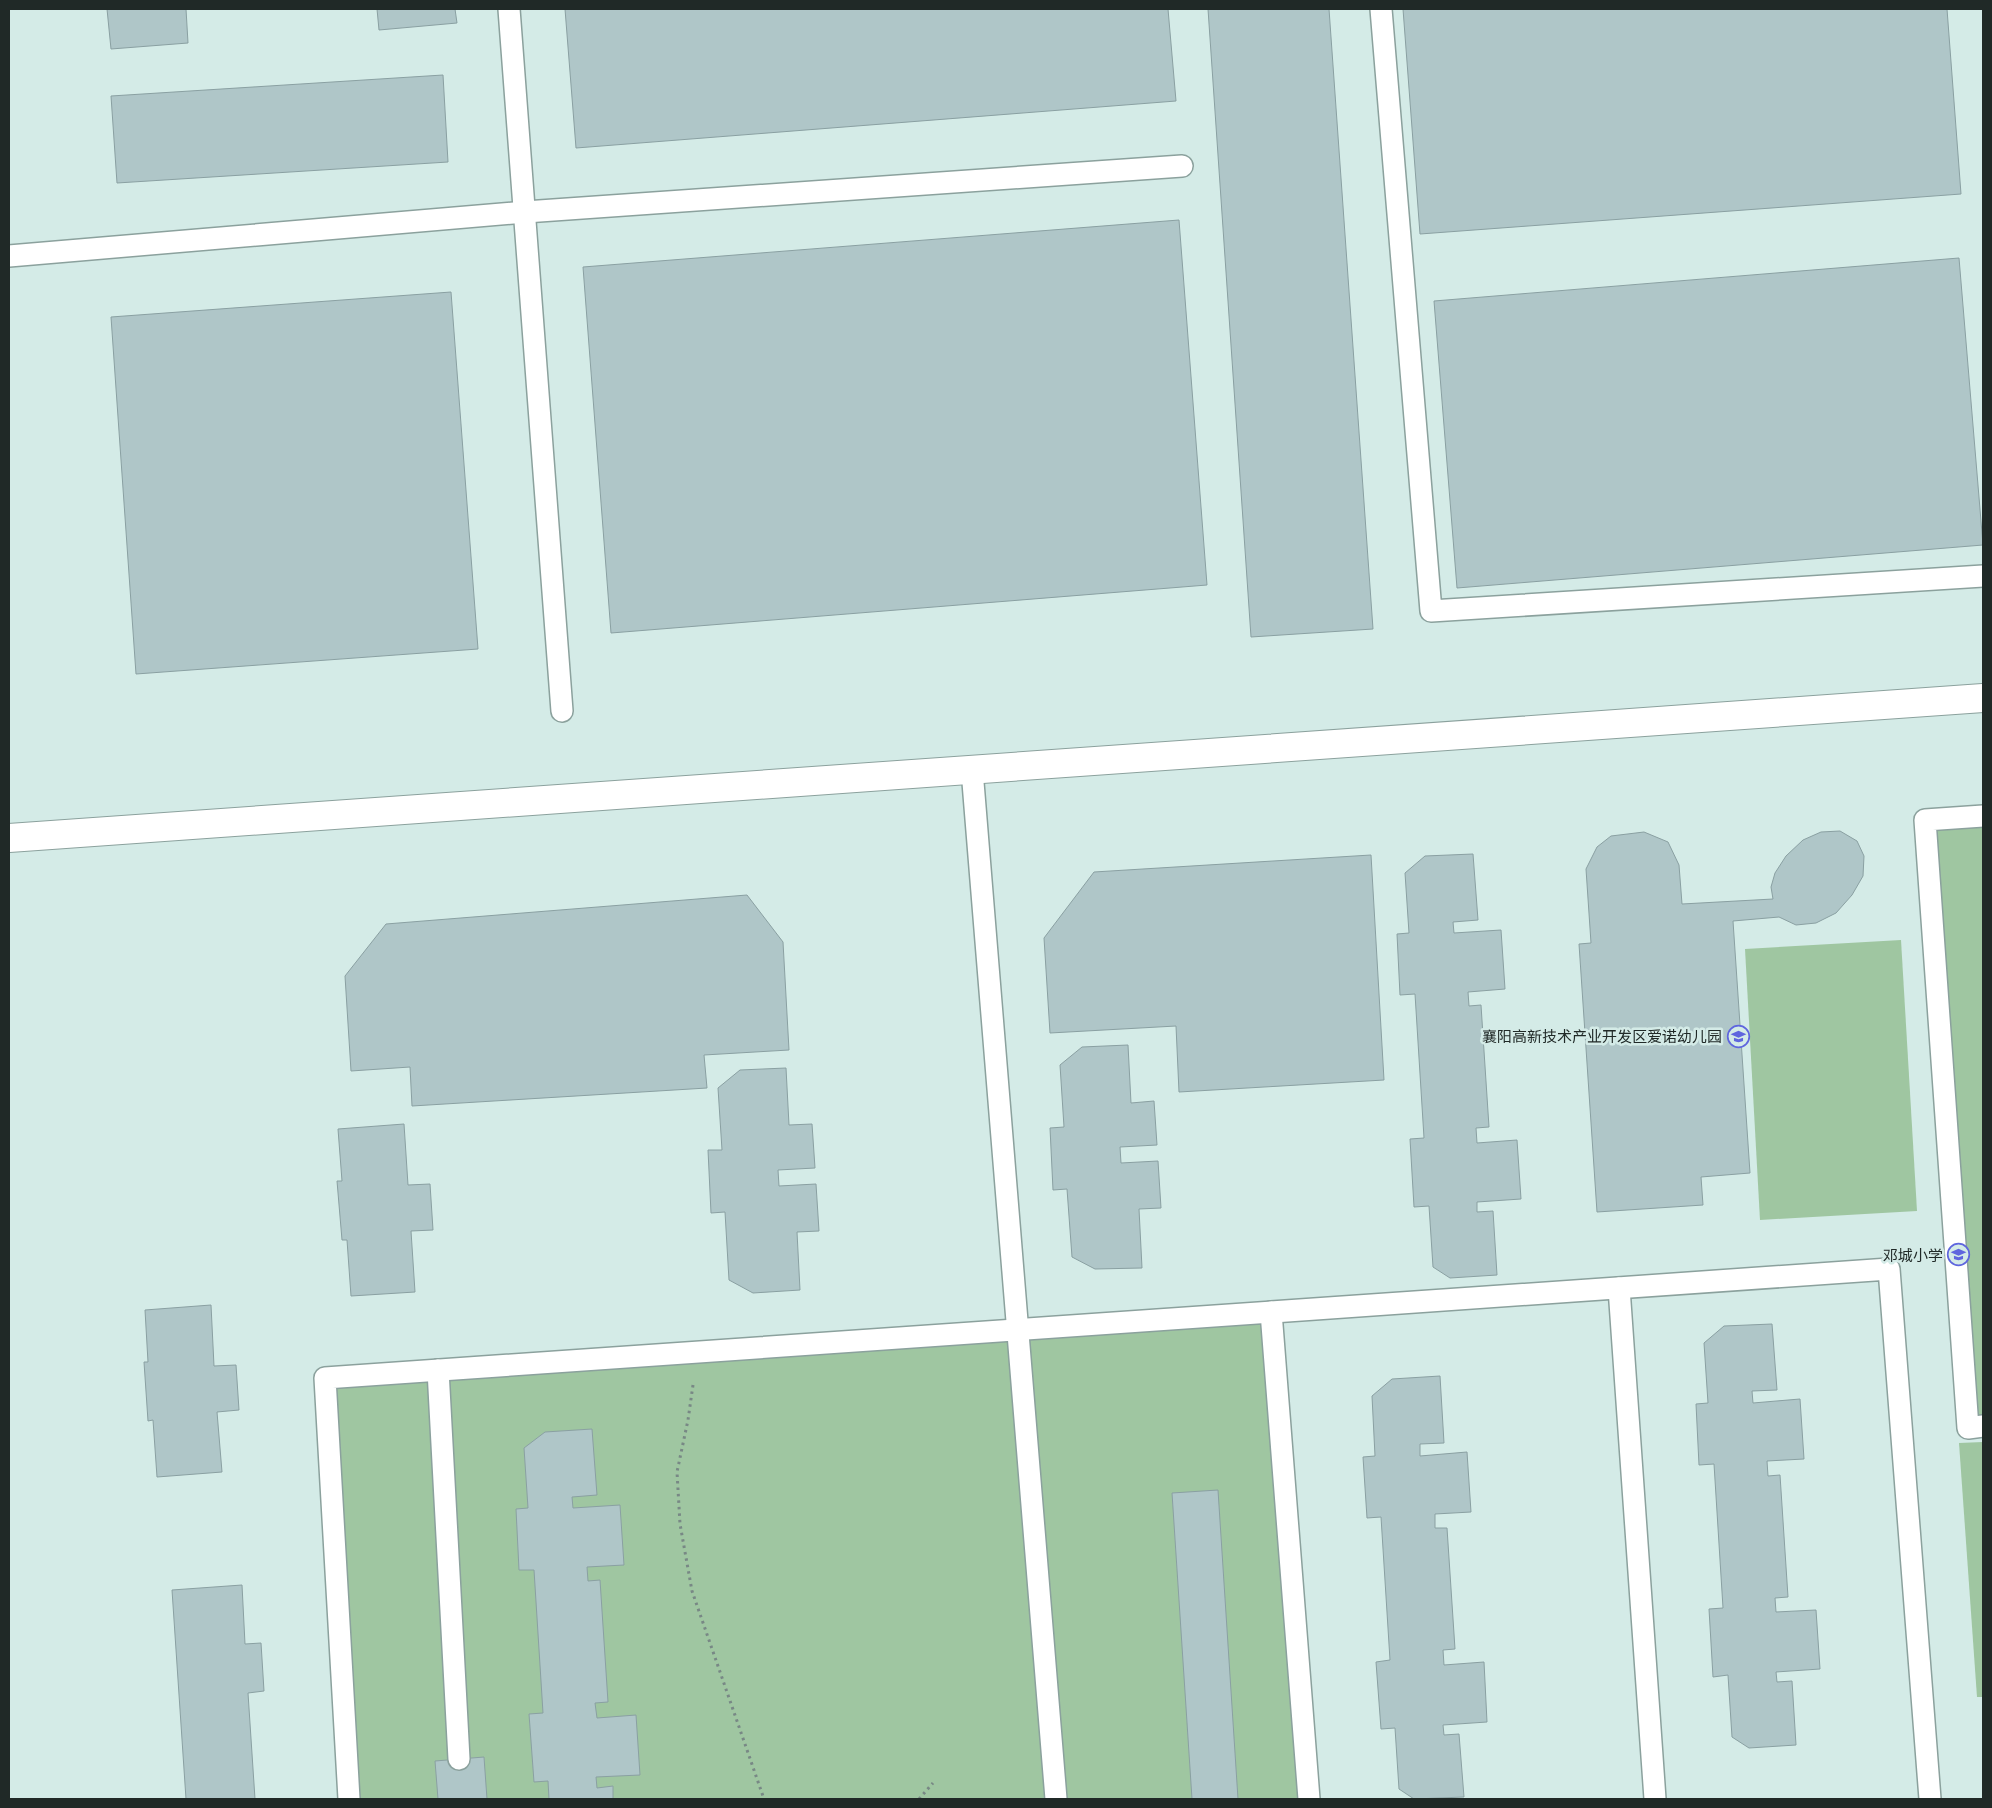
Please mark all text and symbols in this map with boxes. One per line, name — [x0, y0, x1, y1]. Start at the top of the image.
school or university icon: 襄阳高新技术产业开发区爱诺幼儿园 — [1726, 1024, 1750, 1048]
place label: 襄阳高新技术产业开发区爱诺幼儿园 — [1482, 1027, 1722, 1046]
school or university icon: 邓城小学 — [1947, 1243, 1971, 1267]
place label: 邓城小学 — [1883, 1246, 1943, 1265]

